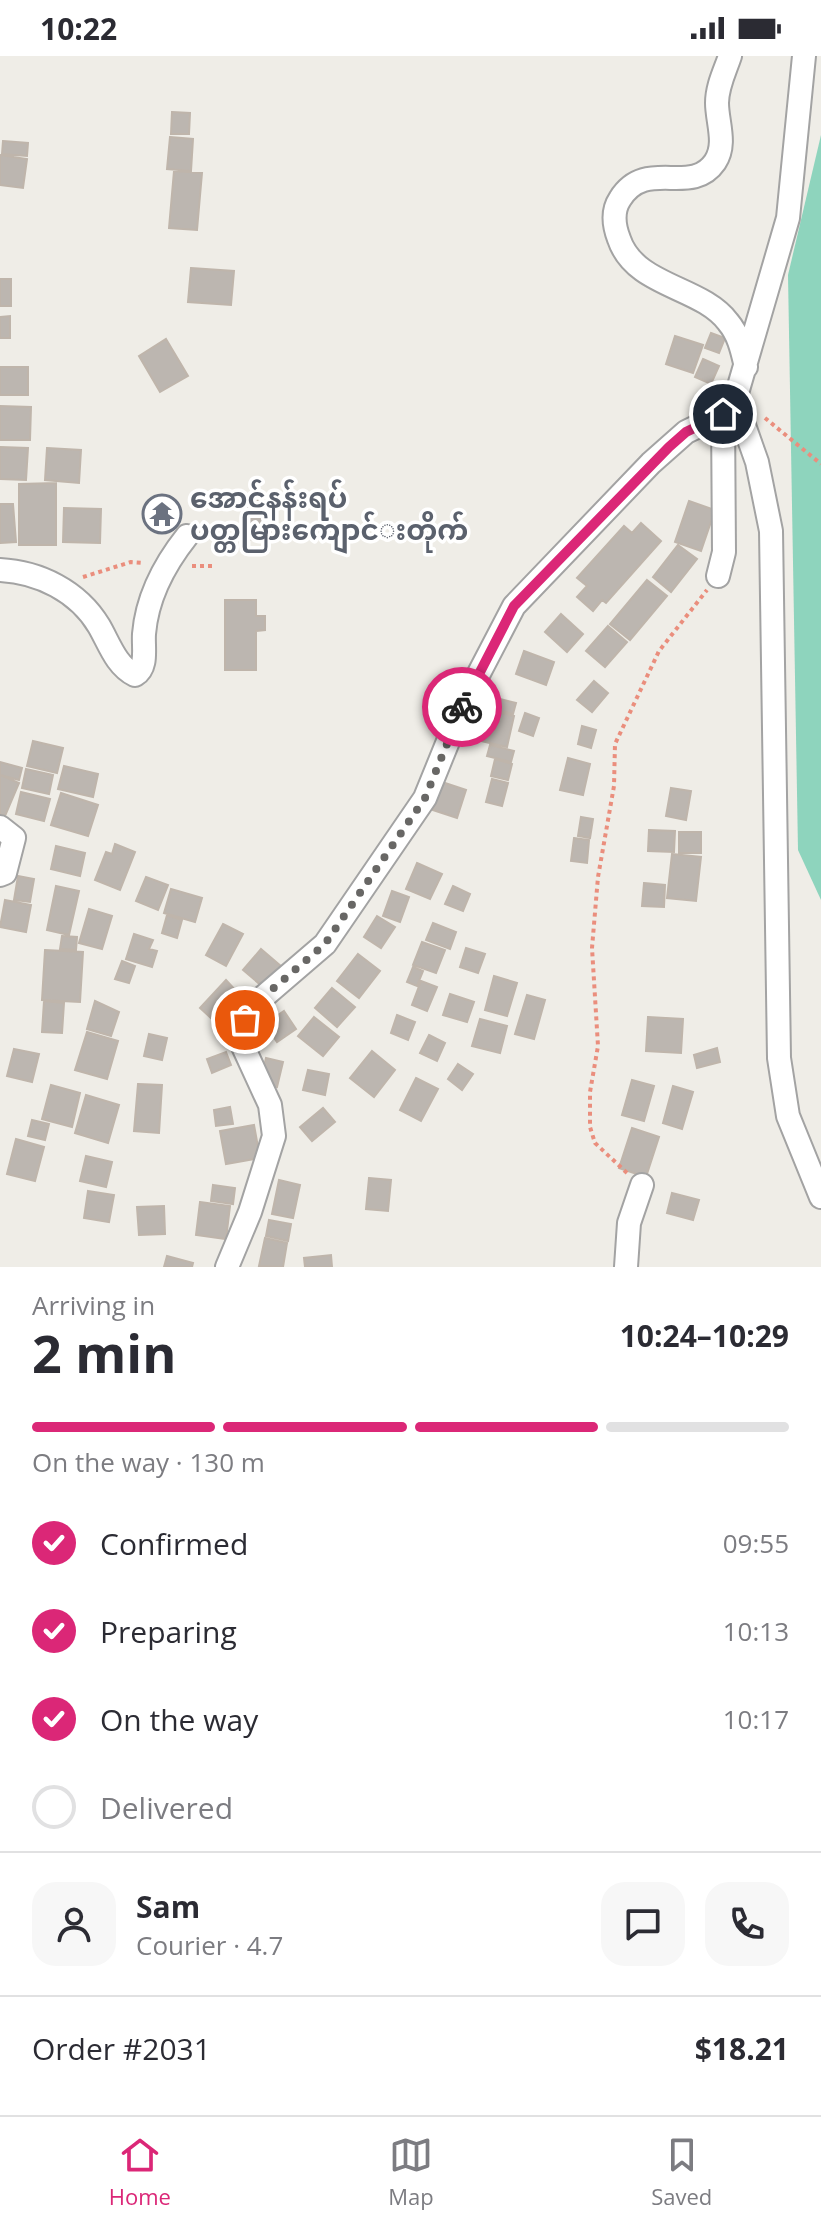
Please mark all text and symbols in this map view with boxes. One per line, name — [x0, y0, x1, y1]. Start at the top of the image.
text: 10:22 — [40, 8, 117, 49]
pin — [689, 380, 757, 448]
icon: home — [701, 392, 745, 436]
place label: အောင်နန်းရပ် ပတ္တမြား‌ကျောင်‌းတိုက် — [190, 478, 468, 554]
temple icon: အောင်နန်းရပ် ပတ္တမြား‌ကျောင်‌းတိုက် — [141, 493, 183, 535]
courier — [422, 667, 502, 747]
icon: bike — [440, 685, 484, 729]
pin — [211, 986, 279, 1054]
icon: bag — [223, 998, 267, 1042]
text: Arriving in — [32, 1287, 155, 1323]
text: 10:24–10:29 — [620, 1315, 789, 1356]
text: 2 min — [32, 1317, 176, 1388]
text: On the way · 130 m — [32, 1444, 265, 1480]
icon: check — [32, 1521, 76, 1565]
text: Confirmed — [100, 1523, 248, 1564]
text: 09:55 — [723, 1525, 789, 1561]
icon: check — [32, 1609, 76, 1653]
text: Preparing — [100, 1611, 237, 1652]
text: 10:13 — [723, 1613, 789, 1649]
icon: check — [32, 1697, 76, 1741]
text: On the way — [100, 1699, 258, 1740]
text: 10:17 — [723, 1701, 789, 1737]
text: Delivered — [100, 1787, 233, 1828]
button: person — [32, 1882, 116, 1966]
button: chat — [601, 1882, 685, 1966]
button: phone — [705, 1882, 789, 1966]
text: Sam — [136, 1886, 200, 1927]
text: Courier · 4.7 — [136, 1927, 283, 1963]
text: Order #2031 — [32, 2028, 211, 2069]
text: $18.21 — [695, 2028, 789, 2069]
tab: Home — [109, 2133, 171, 2211]
tab: Map — [388, 2133, 434, 2211]
tab: Saved — [651, 2133, 712, 2211]

